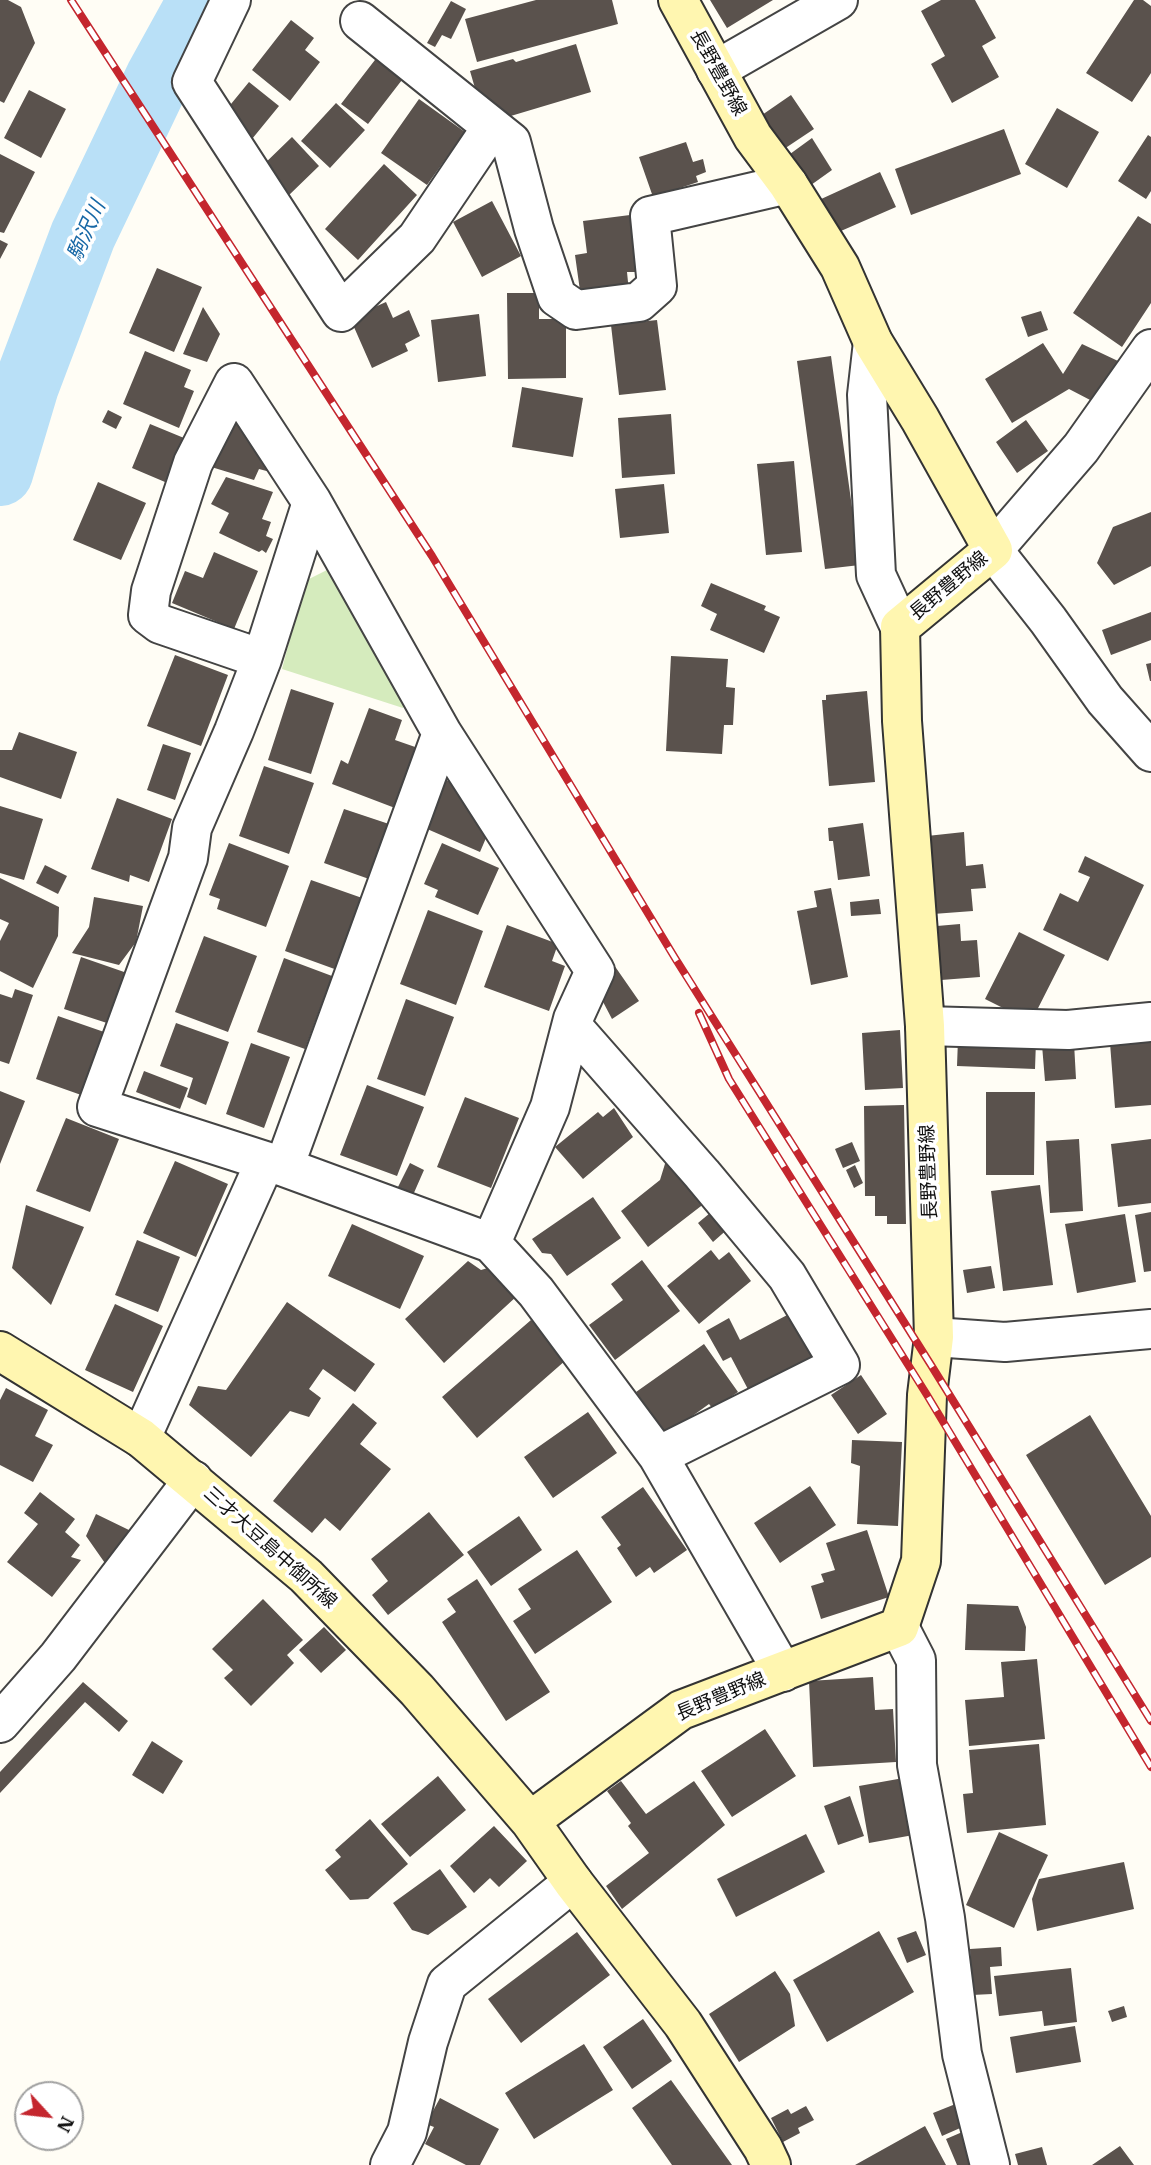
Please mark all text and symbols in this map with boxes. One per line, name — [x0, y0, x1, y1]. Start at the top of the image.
street label: 長野豊野線 — [685, 26, 751, 120]
water label: 駒沢川 — [63, 197, 111, 265]
street label: 長野豊野線 — [905, 547, 993, 625]
street label: 長野豊野線 — [916, 1124, 942, 1220]
street label: 三才大豆島中御所線 — [199, 1482, 341, 1614]
street label: 長野豊野線 — [673, 1668, 769, 1726]
north arrow — [14, 2081, 84, 2151]
text: N — [52, 2112, 80, 2137]

